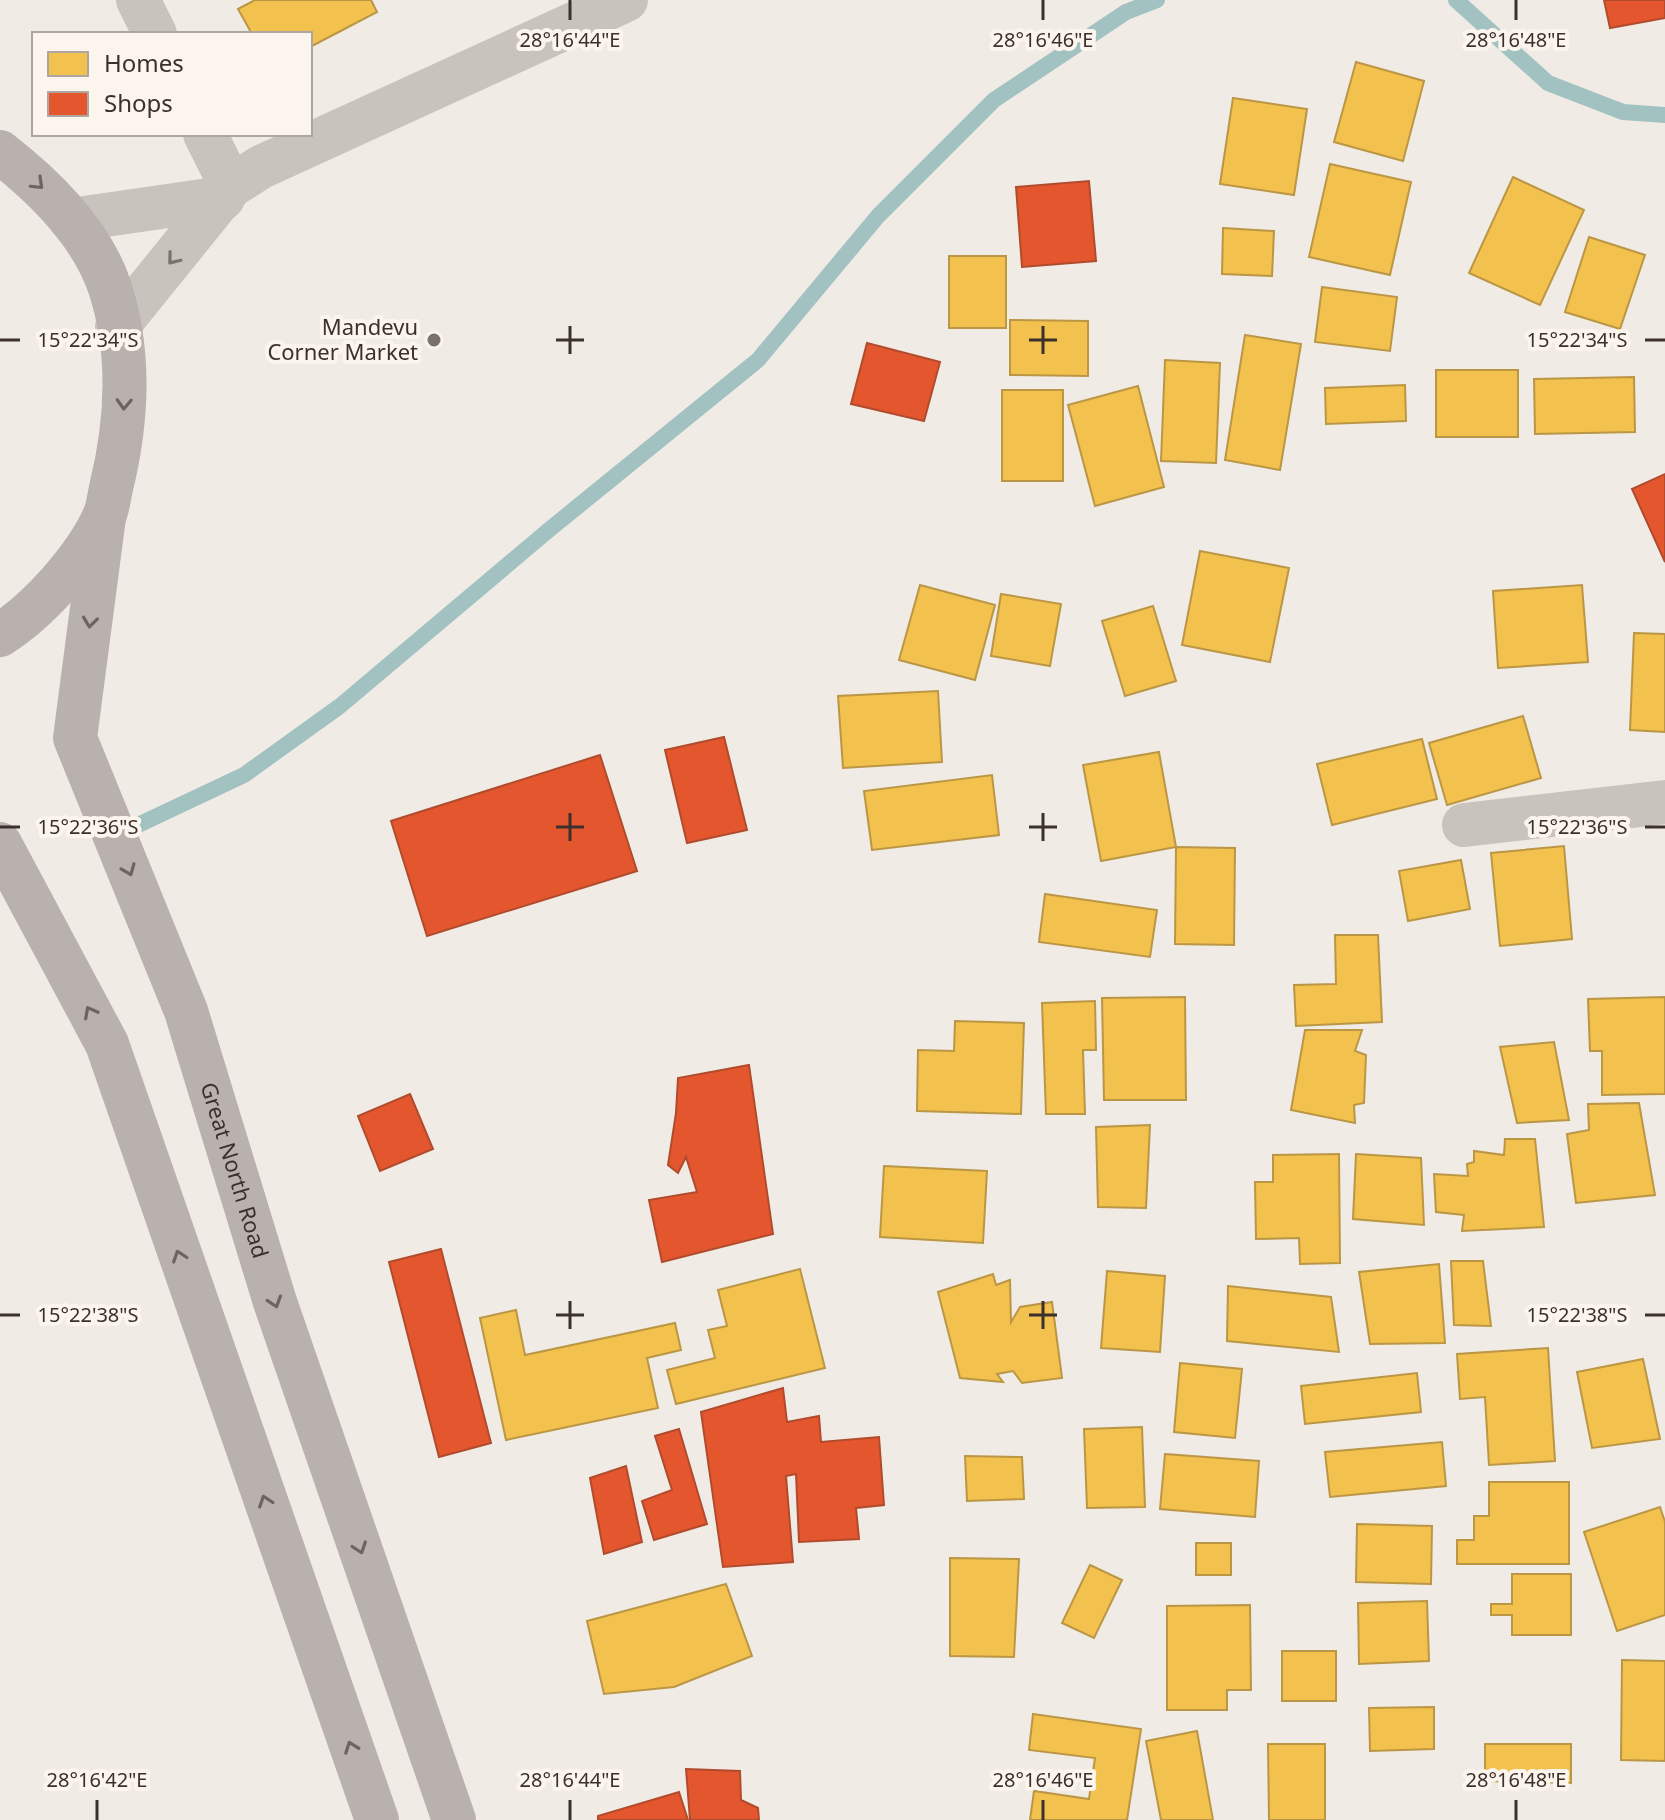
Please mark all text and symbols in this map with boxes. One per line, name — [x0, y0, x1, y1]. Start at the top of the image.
text: 28°16'44"E — [520, 26, 620, 53]
text: 28°16'46"E — [993, 26, 1093, 53]
text: 28°16'48"E — [1466, 26, 1566, 53]
legend — [32, 32, 312, 136]
text: Homes — [104, 46, 184, 79]
text: Shops — [104, 86, 173, 119]
one-way arrow — [29, 175, 43, 189]
one-way arrow — [168, 249, 183, 264]
place label: Mandevu Corner Market — [267, 311, 418, 366]
text: 15°22'34"S — [38, 326, 138, 353]
text: 15°22'34"S — [1527, 326, 1627, 353]
marker: Mandevu Corner Market — [425, 331, 443, 349]
one-way arrow — [116, 398, 133, 411]
one-way arrow — [82, 615, 99, 629]
text: 15°22'36"S — [38, 813, 138, 840]
text: 15°22'36"S — [1527, 813, 1627, 840]
one-way arrow — [119, 862, 136, 876]
one-way arrow — [84, 1006, 100, 1021]
street label: Great North Road — [195, 1078, 277, 1261]
one-way arrow — [173, 1249, 189, 1263]
one-way arrow — [266, 1295, 282, 1308]
text: 15°22'38"S — [38, 1301, 138, 1328]
text: 15°22'38"S — [1527, 1301, 1627, 1328]
one-way arrow — [258, 1495, 274, 1509]
one-way arrow — [350, 1540, 367, 1554]
one-way arrow — [344, 1740, 360, 1754]
text: 28°16'42"E — [47, 1766, 147, 1793]
text: 28°16'44"E — [520, 1766, 620, 1793]
text: 28°16'46"E — [993, 1766, 1093, 1793]
text: 28°16'48"E — [1466, 1766, 1566, 1793]

